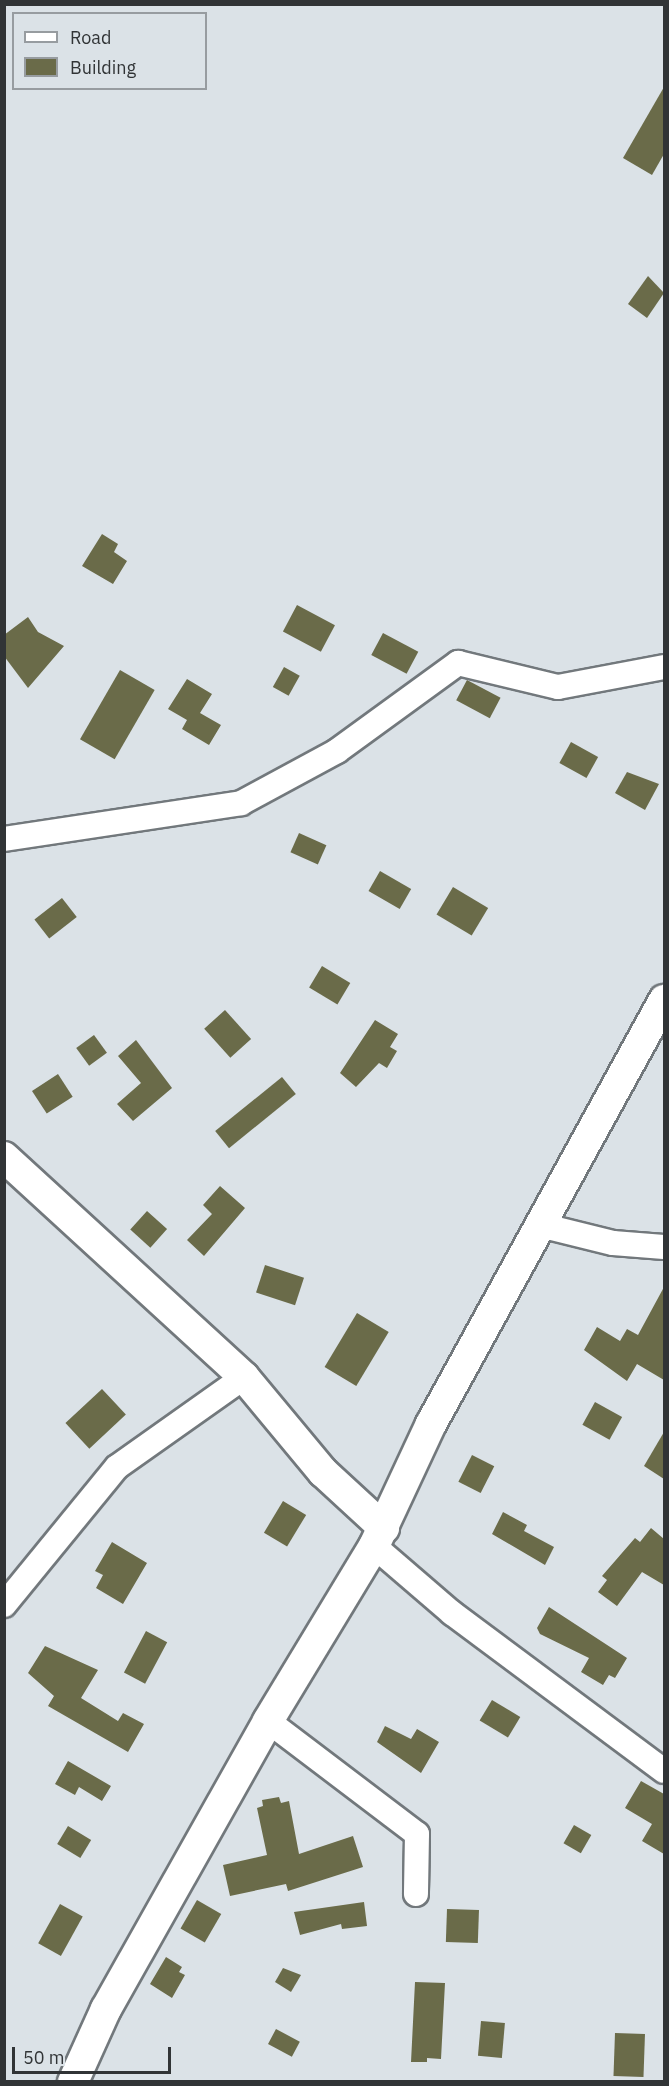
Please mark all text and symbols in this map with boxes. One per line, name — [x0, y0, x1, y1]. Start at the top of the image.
legend — [12, 12, 207, 90]
text: Road — [70, 26, 111, 49]
text: Building — [70, 56, 136, 79]
scale bar — [15, 2035, 174, 2073]
text: 50 m — [23, 2046, 65, 2069]

